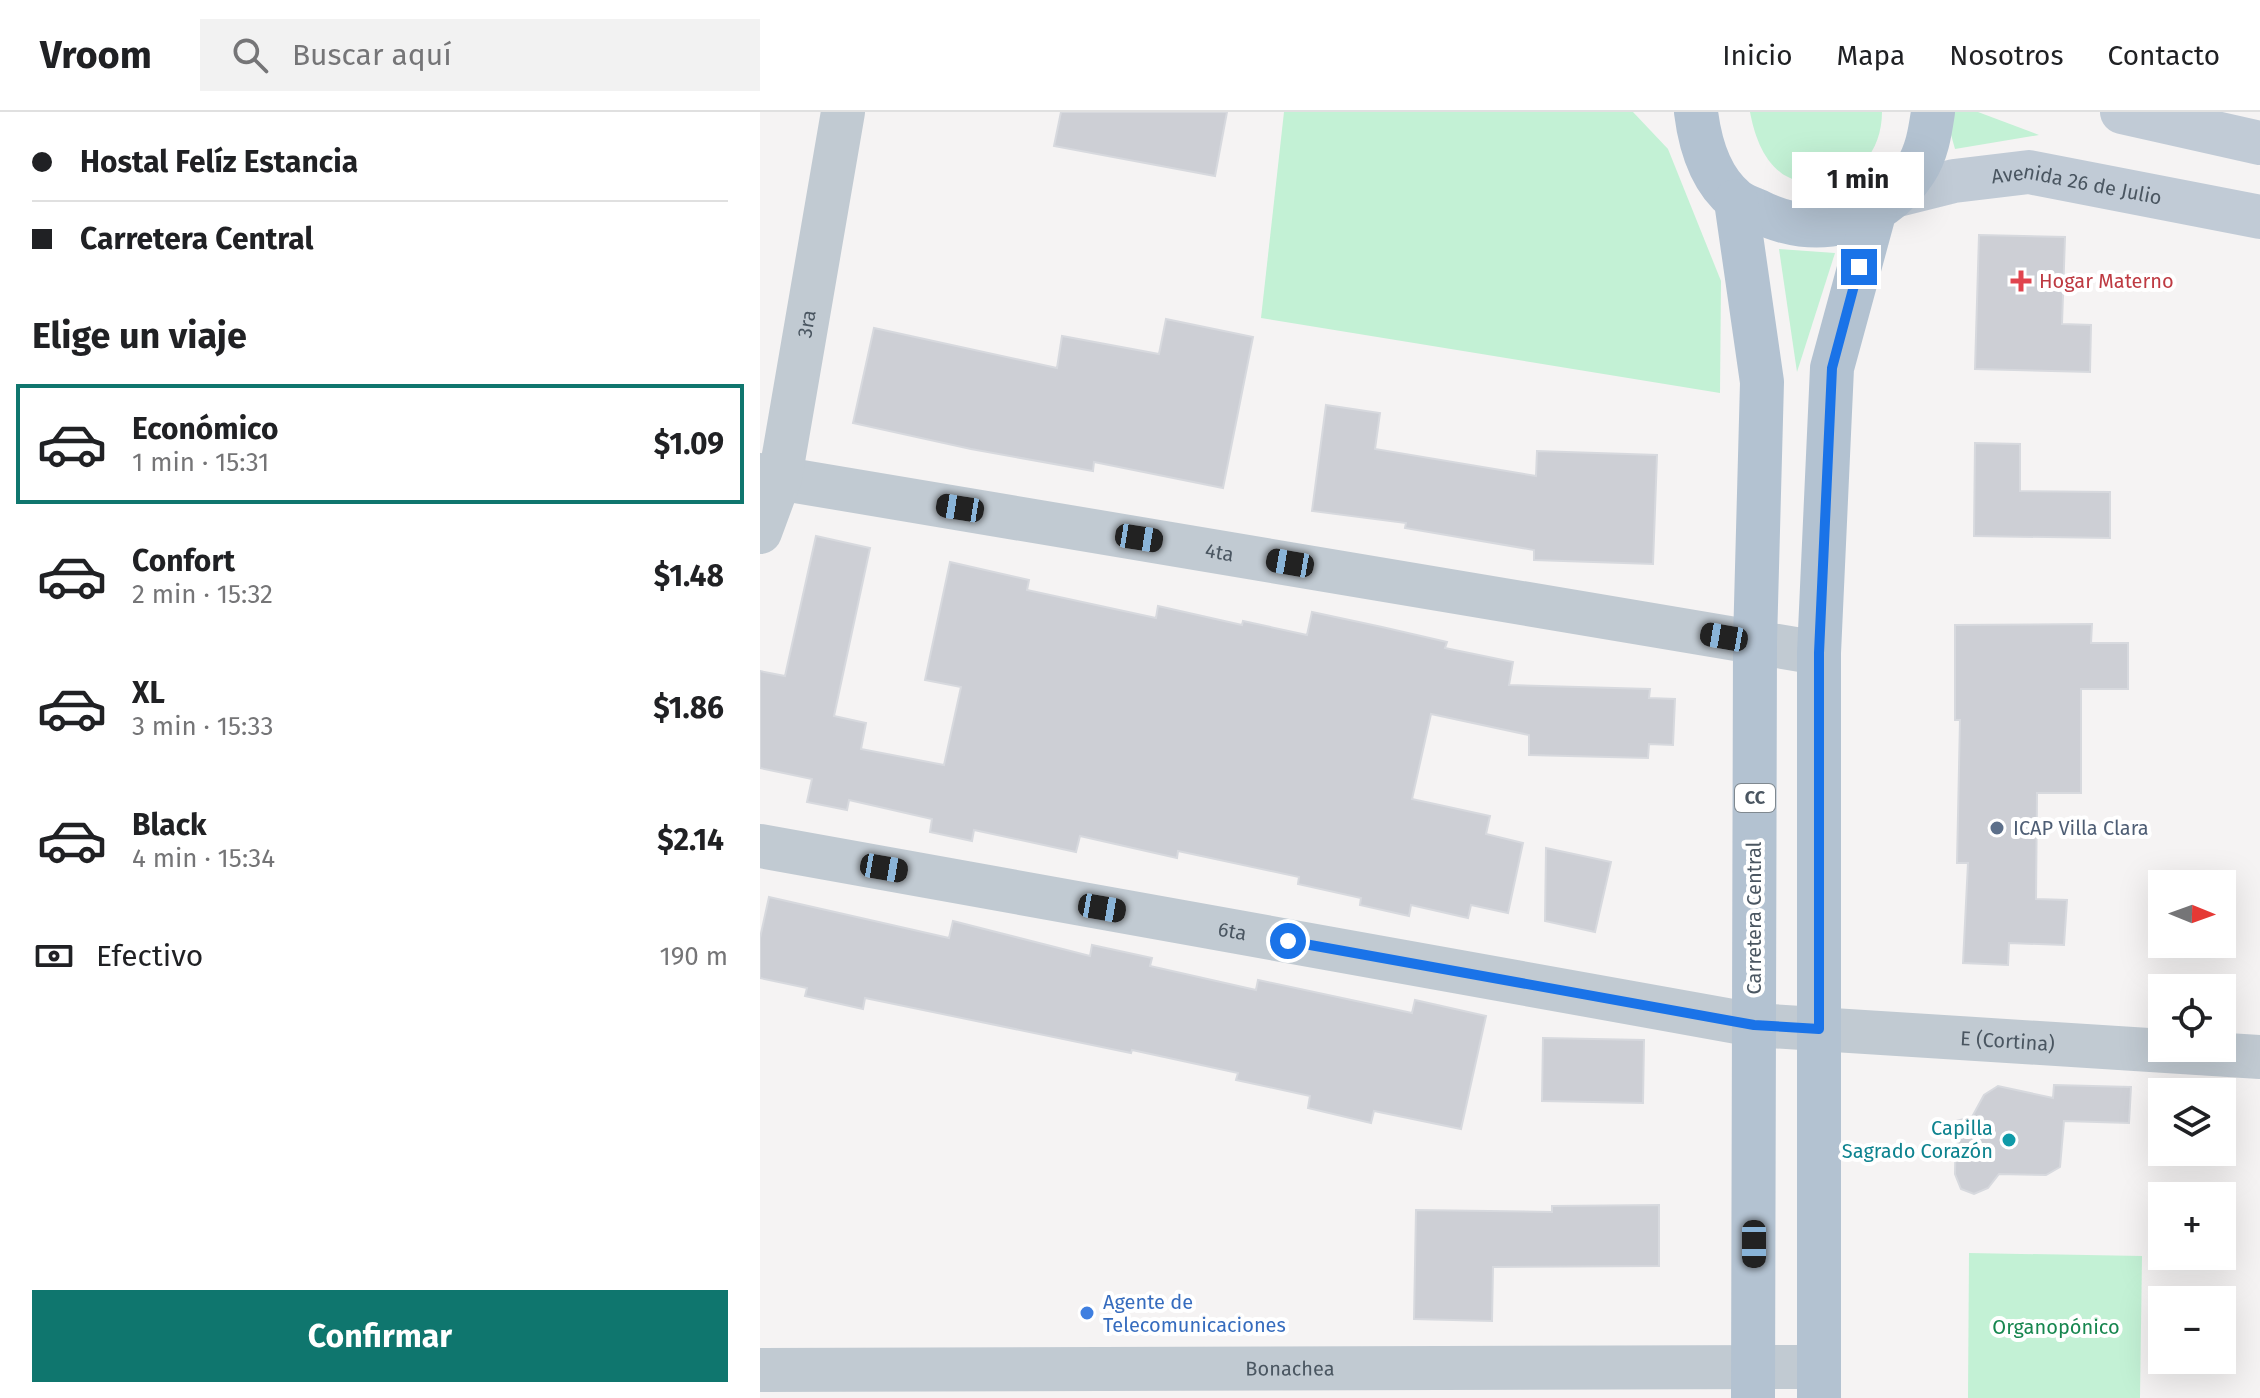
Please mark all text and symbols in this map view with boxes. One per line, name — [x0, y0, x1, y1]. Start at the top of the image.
search box — [200, 19, 760, 91]
text: Vroom — [40, 32, 152, 78]
icon: search — [228, 33, 272, 77]
text: Buscar aquí — [292, 37, 452, 73]
text: Inicio — [1722, 39, 1793, 72]
text: Mapa — [1837, 39, 1905, 72]
text: Nosotros — [1949, 39, 2064, 72]
text: Contacto — [2108, 39, 2220, 72]
text: Hostal Felíz Estancia — [80, 144, 358, 180]
callout: 1 min — [1793, 151, 1925, 207]
street label: Avenida 26 de Julio — [1990, 159, 2164, 210]
text: 1 min — [1827, 164, 1889, 195]
text: Carretera Central — [80, 221, 313, 257]
route end — [1841, 249, 1877, 285]
place label: Hogar Materno — [2039, 269, 2174, 293]
marker: Hogar Materno — [2010, 270, 2032, 292]
street label: 3ra — [792, 308, 821, 340]
text: Elige un viaje — [32, 314, 247, 358]
icon: car — [36, 408, 108, 480]
text: Económico — [132, 411, 278, 447]
text: $1.09 — [654, 426, 724, 462]
text: 1 min · 15:31 — [132, 447, 269, 478]
car — [934, 492, 986, 524]
car — [1113, 522, 1165, 554]
street label: 4ta — [1203, 538, 1236, 566]
icon: car — [36, 540, 108, 612]
text: Confort — [132, 543, 235, 579]
car — [1264, 547, 1316, 579]
text: $1.48 — [654, 558, 724, 594]
text: 2 min · 15:32 — [132, 579, 273, 610]
car — [1698, 621, 1750, 653]
icon: car — [36, 672, 108, 744]
text: XL — [132, 675, 165, 711]
text: $1.86 — [653, 690, 724, 726]
text: 3 min · 15:33 — [132, 711, 273, 742]
road number: CC — [1735, 784, 1775, 812]
icon: car — [36, 804, 108, 876]
text: Black — [132, 807, 207, 843]
place label: ICAP Villa Clara — [2013, 816, 2149, 840]
marker: ICAP Villa Clara — [1988, 819, 2006, 837]
text: $2.14 — [657, 822, 724, 858]
street label: Carretera Central — [1742, 841, 1766, 994]
text: 4 min · 15:34 — [132, 843, 275, 874]
car — [858, 852, 910, 884]
north arrow — [2148, 870, 2236, 958]
map controls — [2148, 870, 2236, 1374]
car — [1076, 892, 1128, 924]
street label: 6ta — [1216, 917, 1249, 945]
route start — [1270, 923, 1306, 959]
icon: cash — [32, 934, 76, 978]
text: Efectivo — [96, 938, 203, 974]
text: 190 m — [659, 941, 728, 972]
button: locate — [2148, 974, 2236, 1062]
street label: E (Cortina) — [1959, 1026, 2056, 1056]
button: layers — [2148, 1078, 2236, 1166]
place label: Capilla Sagrado Corazón — [1842, 1116, 1993, 1163]
marker: Capilla Sagrado Corazón — [2000, 1131, 2018, 1149]
button: + — [2148, 1182, 2236, 1270]
car — [1742, 1220, 1766, 1268]
button: − — [2148, 1286, 2236, 1374]
button: Confirmar — [32, 1290, 728, 1382]
place label: Agente de Telecomunicaciones — [1103, 1290, 1286, 1337]
marker: Agente de Telecomunicaciones — [1078, 1304, 1096, 1322]
park label: Organopónico — [1992, 1315, 2120, 1339]
street label: Bonachea — [1245, 1356, 1335, 1381]

